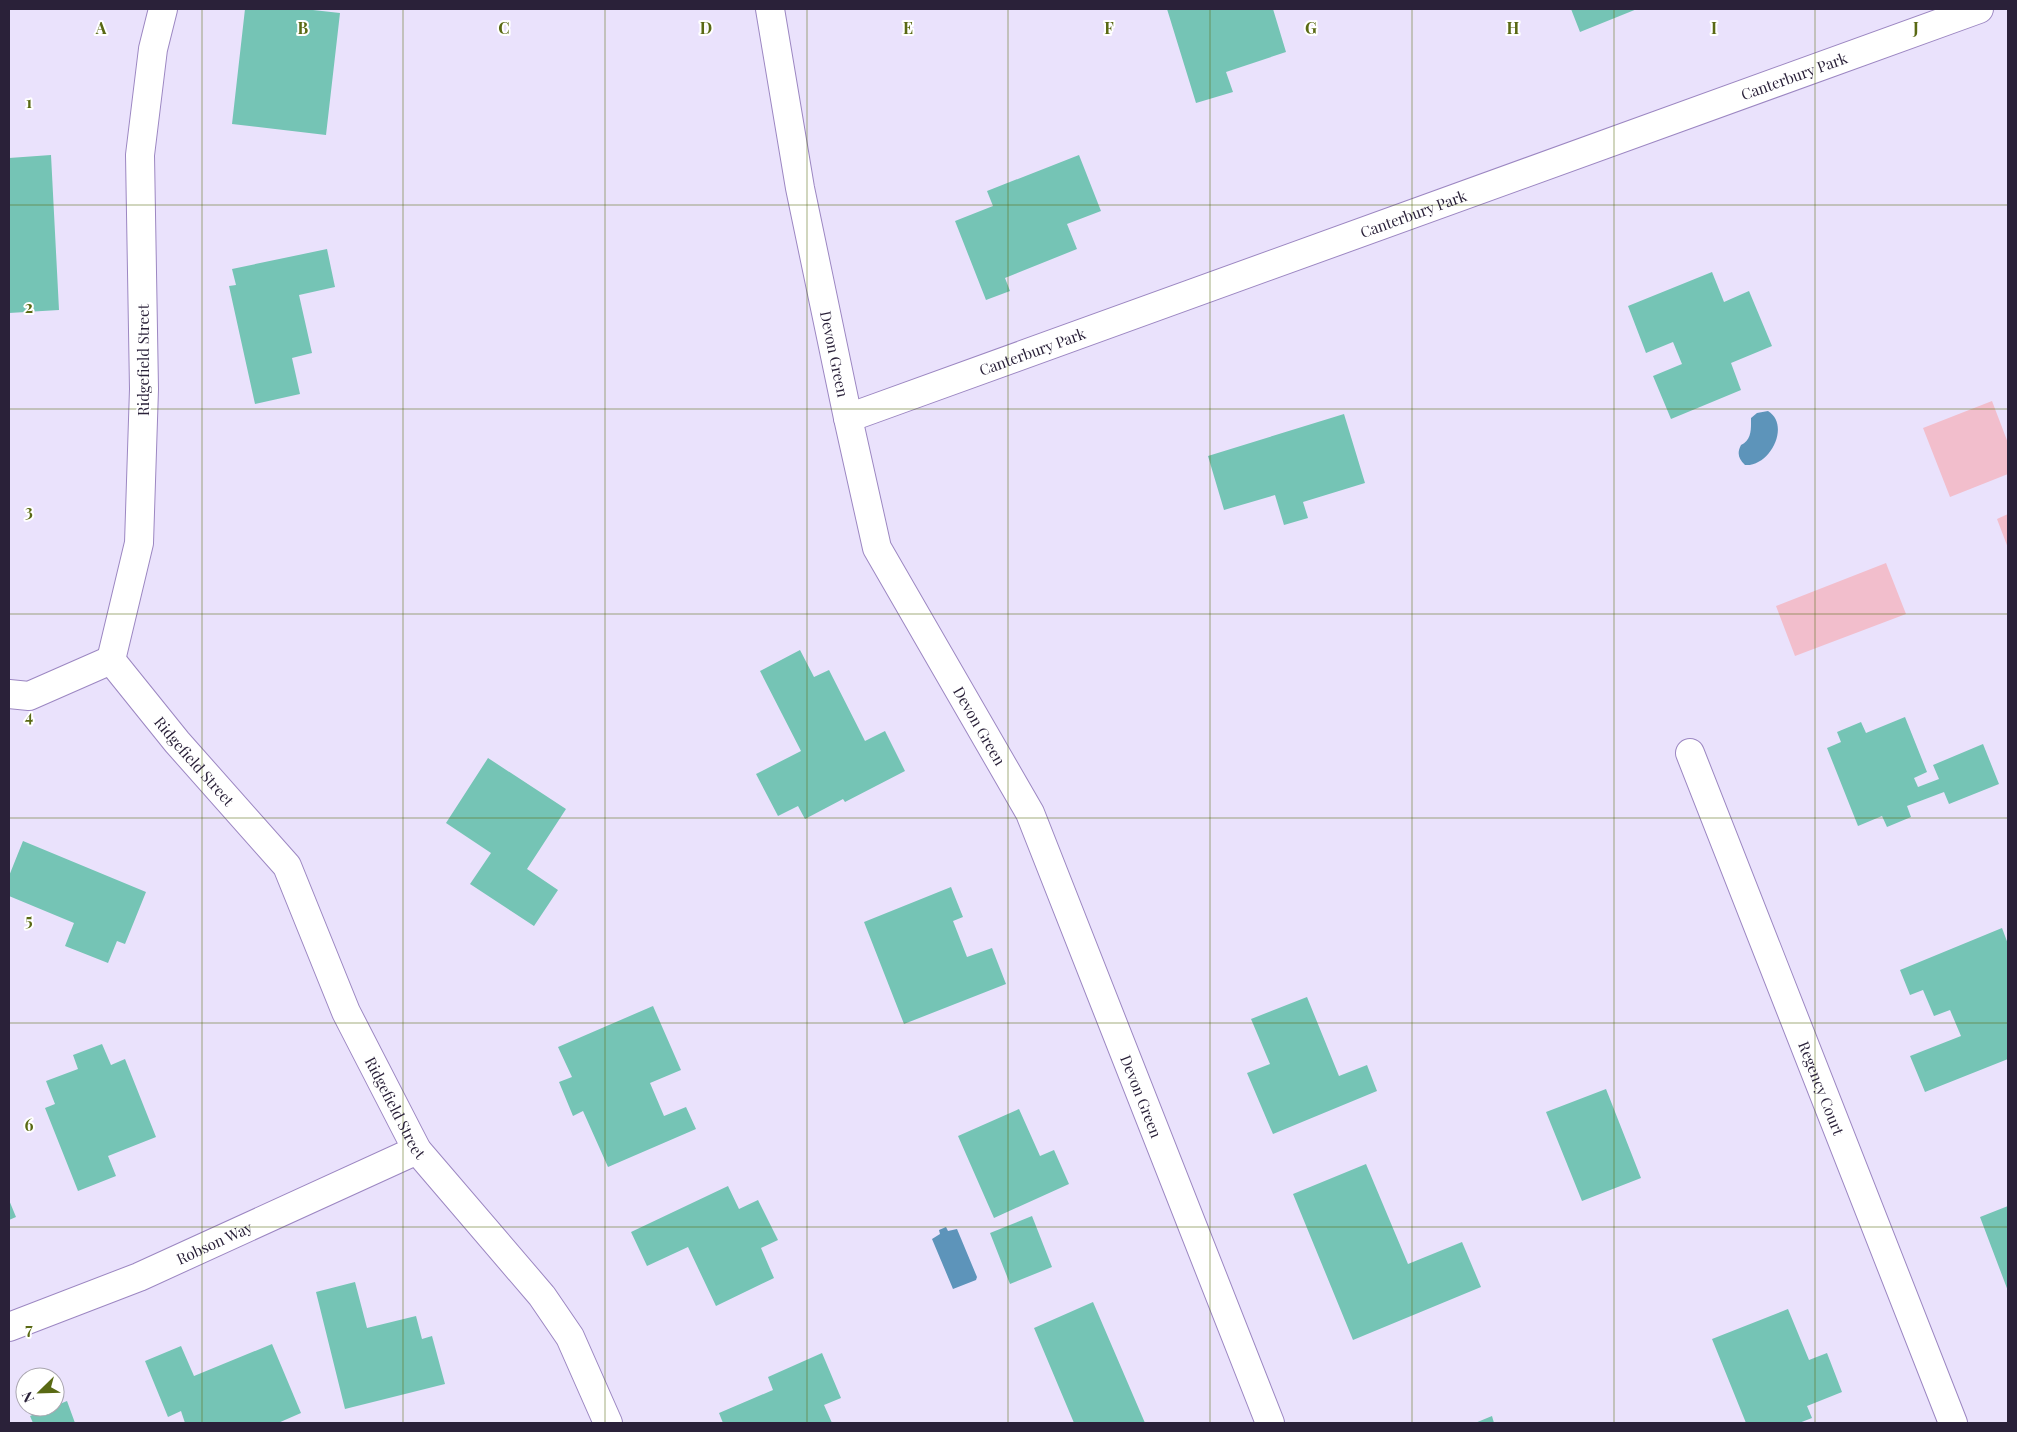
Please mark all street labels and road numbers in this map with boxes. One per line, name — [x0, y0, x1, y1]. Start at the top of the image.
street label: Canterbury Park — [1738, 47, 1851, 104]
street label: Canterbury Park — [1357, 185, 1470, 242]
street label: Ridgefield Street — [133, 303, 153, 416]
street label: Devon Green — [816, 309, 853, 399]
street label: Canterbury Park — [976, 323, 1089, 380]
street label: Devon Green — [949, 683, 1010, 769]
street label: Ridgefield Street — [150, 712, 239, 810]
street label: Regency Court — [1794, 1038, 1849, 1139]
street label: Devon Green — [1116, 1052, 1167, 1141]
street label: Ridgefield Street — [361, 1053, 430, 1163]
street label: Robson Way — [173, 1216, 256, 1269]

